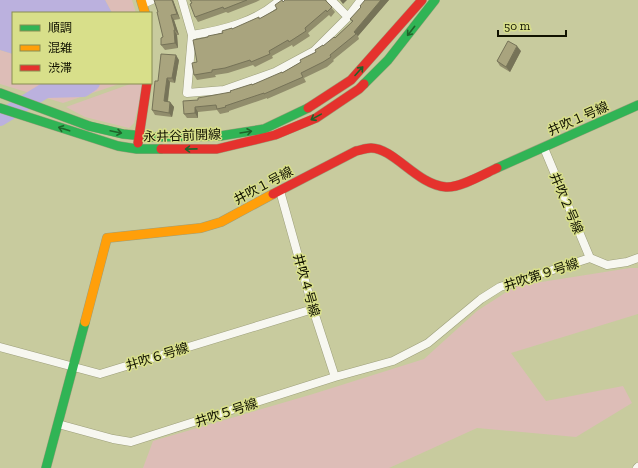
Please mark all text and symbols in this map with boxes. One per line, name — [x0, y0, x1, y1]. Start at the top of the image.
legend — [12, 12, 152, 84]
scale bar — [498, 12, 566, 38]
text: 50 m — [504, 19, 531, 33]
text: 順調 — [48, 21, 72, 35]
one-way arrow — [407, 25, 416, 36]
text: 混雑 — [48, 41, 72, 55]
text: 渋滞 — [48, 61, 72, 75]
one-way arrow — [354, 66, 363, 77]
street label: 井吹１号線 — [545, 98, 611, 139]
one-way arrow — [310, 114, 322, 121]
one-way arrow — [59, 124, 71, 132]
street label: 永井谷前開線 — [143, 127, 221, 144]
one-way arrow — [239, 128, 252, 136]
one-way arrow — [110, 129, 123, 137]
one-way arrow — [185, 145, 198, 153]
street label: 井吹１号線 — [231, 164, 295, 207]
street label: 井吹２号線 — [547, 170, 586, 236]
street label: 井吹４号線 — [290, 252, 323, 318]
street label: 井吹第９号線 — [502, 255, 581, 294]
street label: 井吹６号線 — [124, 340, 190, 373]
street label: 井吹５号線 — [193, 395, 259, 430]

